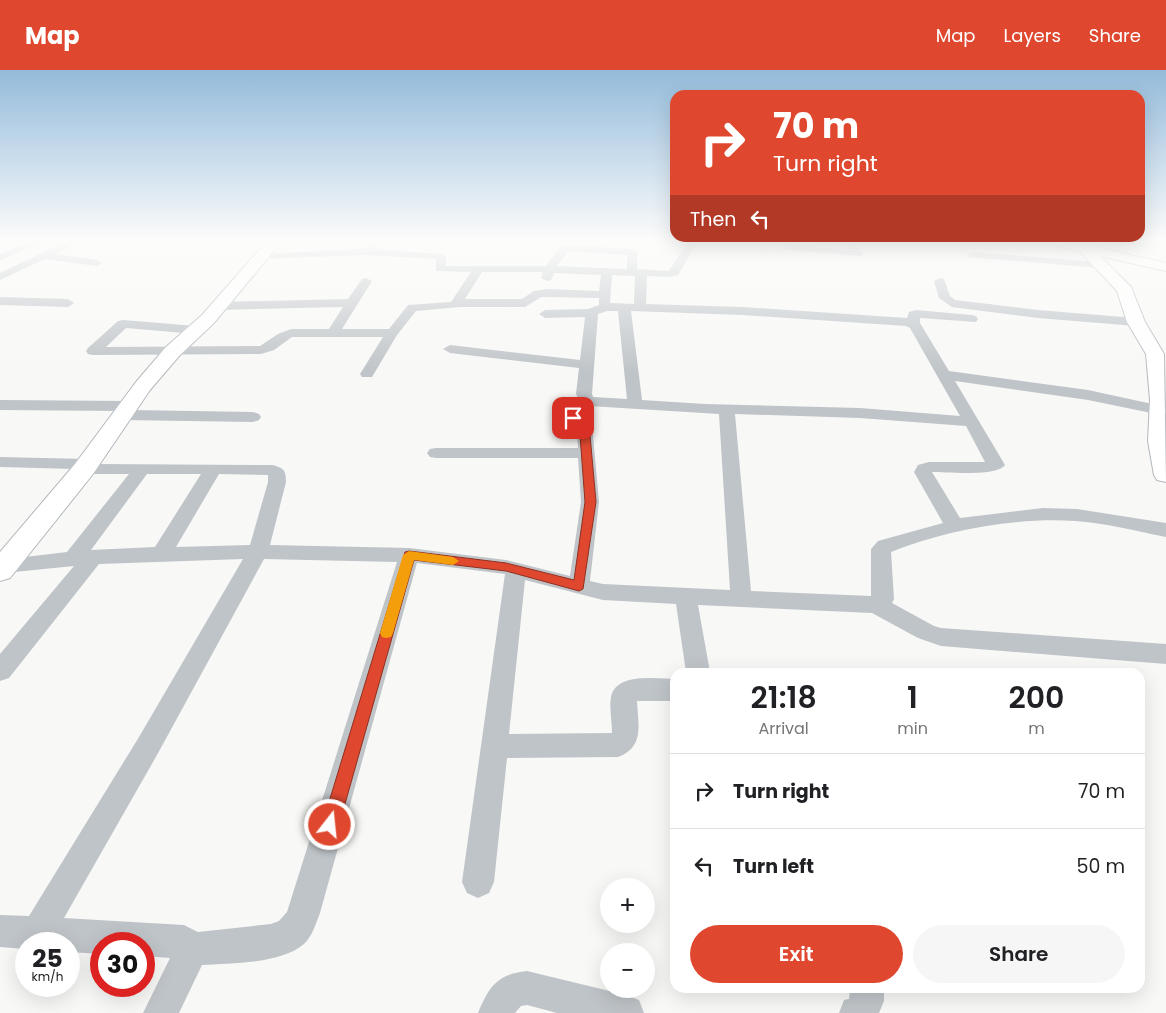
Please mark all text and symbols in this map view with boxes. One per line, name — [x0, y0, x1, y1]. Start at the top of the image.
text: Map — [25, 19, 80, 52]
text: Map — [936, 23, 976, 48]
text: Layers — [1004, 23, 1061, 48]
text: Share — [1089, 23, 1141, 48]
text: 70 m — [773, 101, 859, 150]
icon: right — [690, 110, 755, 175]
text: Turn right — [773, 148, 878, 179]
icon: left — [746, 205, 774, 233]
text: Then — [690, 206, 736, 233]
pin — [552, 397, 594, 439]
icon: arrive — [559, 404, 587, 432]
text: 21:18 — [751, 676, 817, 719]
text: 1 — [907, 676, 918, 719]
text: 200 — [1008, 676, 1064, 719]
text: Arrival — [758, 717, 809, 740]
text: min — [897, 717, 928, 740]
text: m — [1028, 717, 1045, 740]
icon: right — [690, 777, 718, 805]
text: Turn right — [733, 778, 829, 805]
text: 70 m — [1078, 778, 1125, 805]
position arrow — [303, 798, 355, 850]
icon: left — [690, 852, 718, 880]
text: Turn left — [733, 853, 814, 880]
text: 50 m — [1076, 853, 1125, 880]
map controls — [600, 878, 655, 998]
button: + — [600, 878, 655, 933]
button: Exit — [690, 925, 903, 983]
button: Share — [913, 925, 1125, 983]
speed limit sign: 30 — [90, 932, 155, 997]
text: 25 — [32, 941, 63, 976]
button: − — [600, 943, 655, 998]
text: km/h — [32, 968, 63, 985]

